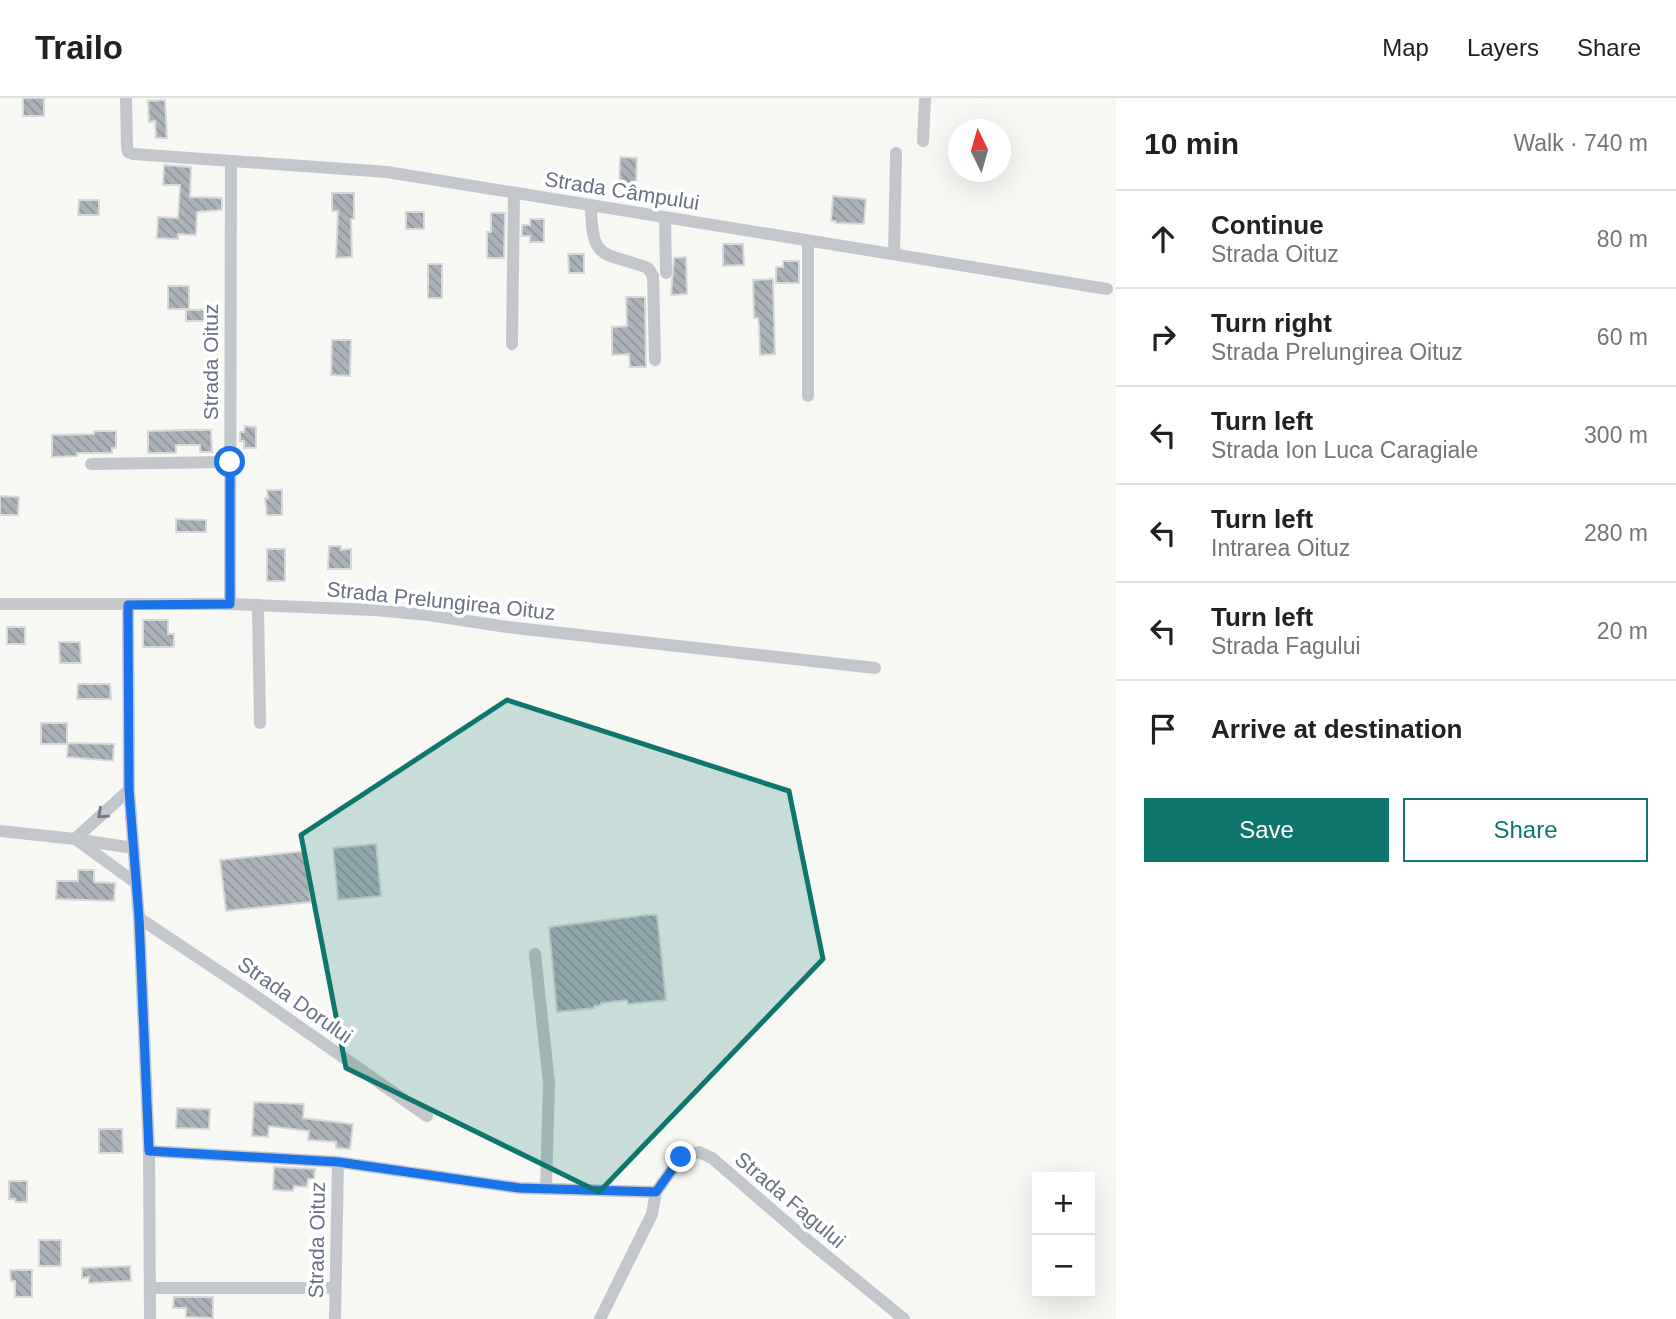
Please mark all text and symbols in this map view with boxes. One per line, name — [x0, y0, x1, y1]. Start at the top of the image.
text: Trailo — [35, 29, 123, 66]
text: Map — [1382, 34, 1429, 61]
text: Layers — [1467, 34, 1539, 61]
text: Share — [1577, 34, 1641, 61]
north arrow — [948, 119, 1011, 182]
text: 10 min — [1144, 127, 1239, 160]
text: Walk · 740 m — [1513, 130, 1648, 156]
street label: Strada Câmpului — [543, 167, 701, 214]
text: Continue — [1211, 210, 1324, 240]
icon: ahead — [1144, 220, 1182, 258]
text: 80 m — [1597, 226, 1648, 252]
text: Strada Oituz — [1211, 241, 1339, 267]
street label: Strada Oituz — [199, 304, 222, 420]
text: Turn right — [1211, 308, 1332, 338]
icon: right — [1144, 318, 1182, 356]
text: 60 m — [1597, 324, 1648, 350]
text: Strada Prelungirea Oituz — [1211, 339, 1463, 365]
text: Turn left — [1211, 406, 1313, 436]
icon: left — [1144, 416, 1182, 454]
text: 300 m — [1584, 422, 1648, 448]
text: Strada Ion Luca Caragiale — [1211, 437, 1478, 463]
route start — [214, 446, 245, 477]
text: Turn left — [1211, 504, 1313, 534]
icon: left — [1144, 514, 1182, 552]
text: 280 m — [1584, 520, 1648, 546]
text: Intrarea Oituz — [1211, 535, 1350, 561]
street label: Strada Prelungirea Oituz — [325, 577, 557, 624]
text: Turn left — [1211, 602, 1313, 632]
icon: left — [1144, 612, 1182, 650]
text: 20 m — [1597, 618, 1648, 644]
text: Strada Fagului — [1211, 633, 1361, 659]
icon: arrive — [1144, 710, 1182, 748]
text: Arrive at destination — [1211, 714, 1462, 744]
button: Save — [1144, 798, 1389, 862]
button: Share — [1403, 798, 1648, 862]
one-way arrow — [97, 806, 110, 818]
street label: Strada Dorului — [234, 952, 357, 1048]
route end — [665, 1141, 696, 1172]
street label: Strada Fagului — [731, 1147, 850, 1252]
map controls — [1032, 1172, 1095, 1298]
button: + — [1032, 1172, 1095, 1235]
street label: Strada Oituz — [304, 1181, 329, 1299]
button: − — [1032, 1235, 1095, 1298]

